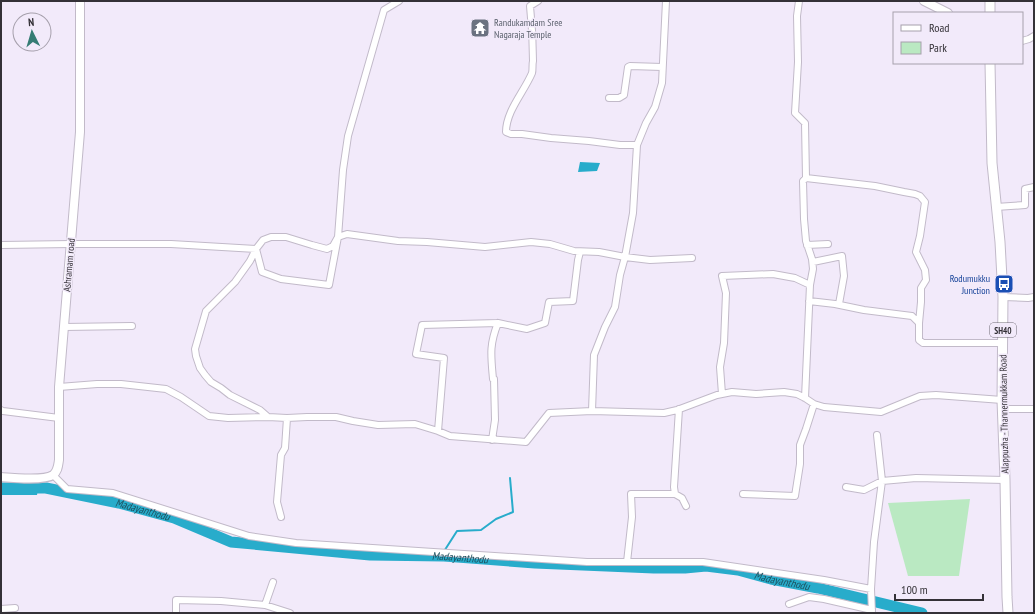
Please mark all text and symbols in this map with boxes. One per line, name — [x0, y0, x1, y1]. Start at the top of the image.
north arrow — [12, 12, 52, 52]
legend — [893, 12, 1023, 64]
text: N — [28, 15, 35, 29]
place label: Randukamdam Sree Nagaraja Temple — [494, 16, 562, 41]
temple icon: Randukamdam Sree Nagaraja Temple — [469, 17, 491, 39]
text: Road — [929, 20, 949, 35]
text: Park — [929, 40, 947, 55]
street label: Ashramam road — [60, 238, 78, 292]
place label: Rodumukku Junction — [950, 272, 990, 297]
bus stop icon: Rodumukku Junction — [993, 273, 1015, 295]
road number: SH40 — [990, 323, 1016, 337]
street label: Alappuzha - Thannermukkam Road — [996, 354, 1012, 474]
water label: Madayanthodu — [114, 495, 173, 524]
water label: Madayanthodu — [432, 549, 490, 566]
water label: Madayanthodu — [753, 568, 812, 593]
scale bar — [895, 576, 983, 602]
text: 100 m — [901, 582, 928, 597]

